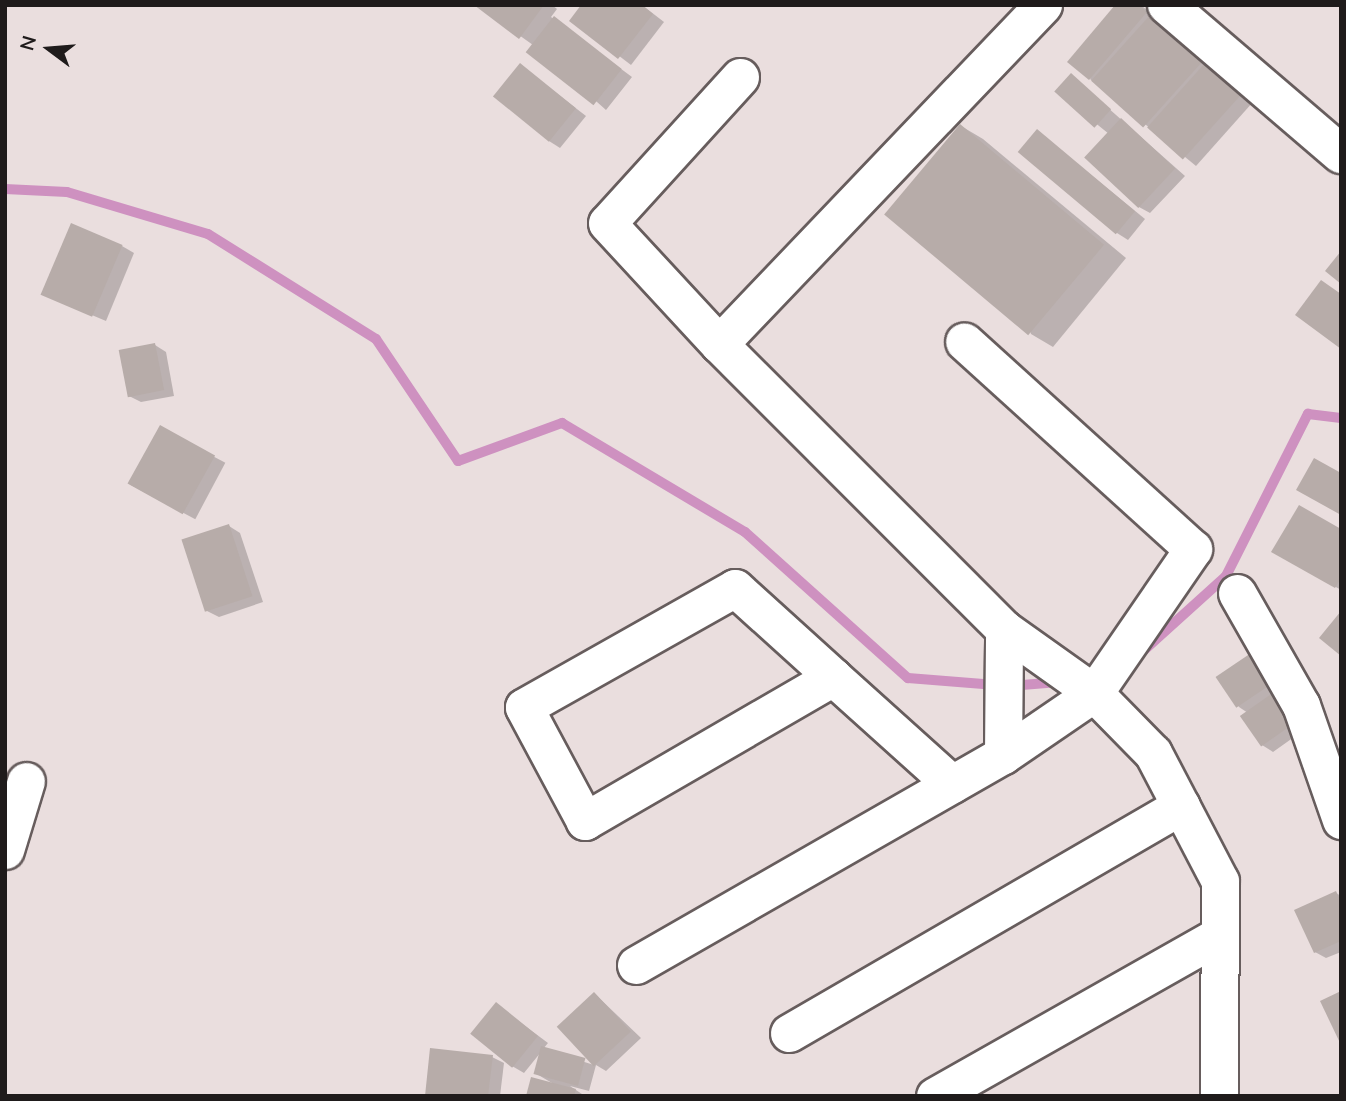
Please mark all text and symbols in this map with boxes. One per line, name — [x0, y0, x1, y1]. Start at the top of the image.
north arrow — [14, 14, 84, 84]
text: N — [14, 33, 43, 54]

